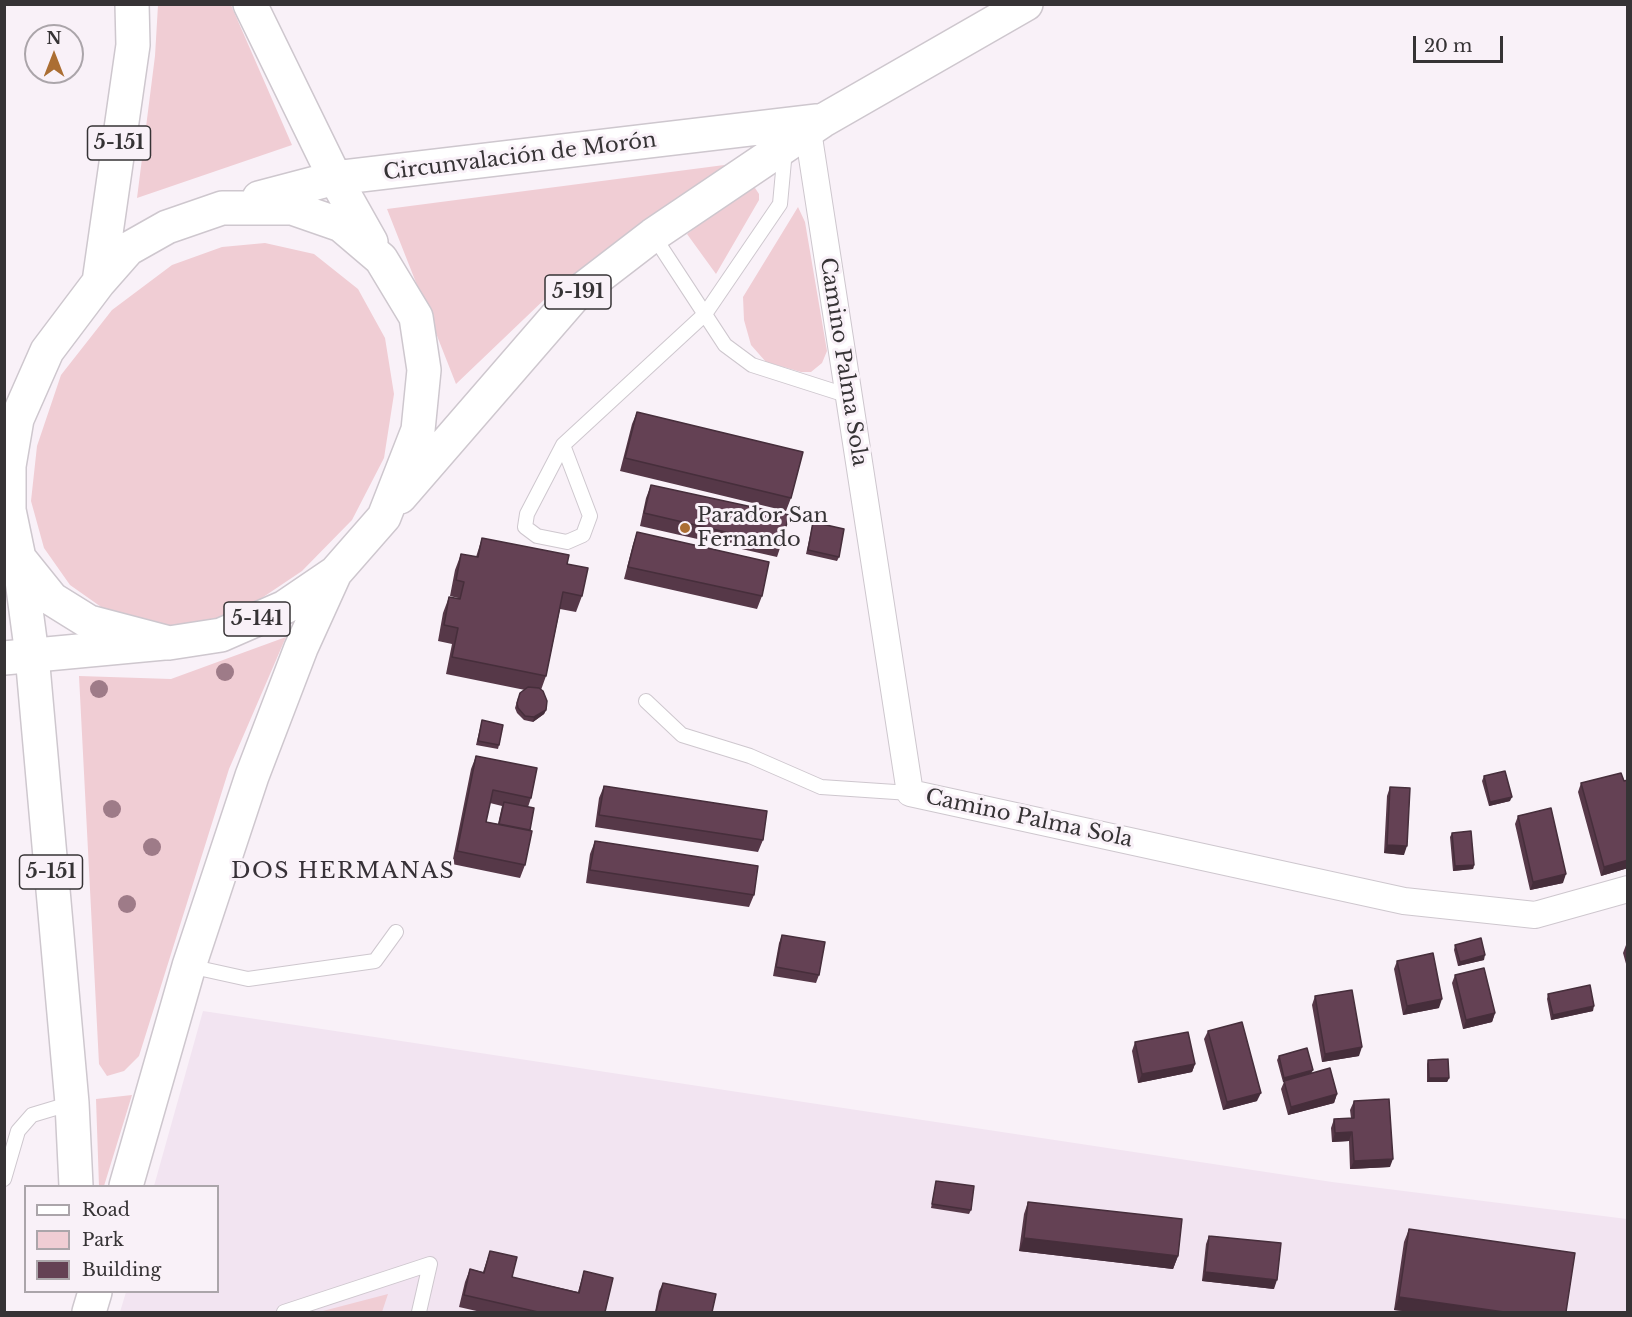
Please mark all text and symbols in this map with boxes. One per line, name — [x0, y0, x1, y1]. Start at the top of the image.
north arrow — [24, 24, 84, 84]
scale bar — [1416, 24, 1506, 62]
text: N — [46, 28, 62, 48]
text: 20 m — [1424, 35, 1472, 57]
road number: 5-151 — [88, 126, 150, 160]
street label: Circunvalación de Morón — [382, 128, 658, 186]
street label: Camino Palma Sola — [814, 256, 872, 468]
road number: 5-191 — [545, 275, 611, 309]
place label: Parador San Fernando — [697, 503, 828, 553]
marker: Parador San Fernando — [678, 521, 692, 535]
road number: 5-141 — [224, 602, 290, 636]
street label: Camino Palma Sola — [923, 785, 1135, 853]
road number: 5-151 — [20, 855, 82, 889]
district label: DOS HERMANAS — [231, 859, 455, 885]
legend — [24, 1185, 219, 1293]
text: Road — [82, 1199, 130, 1221]
text: Park — [82, 1229, 124, 1251]
text: Building — [82, 1259, 161, 1281]

